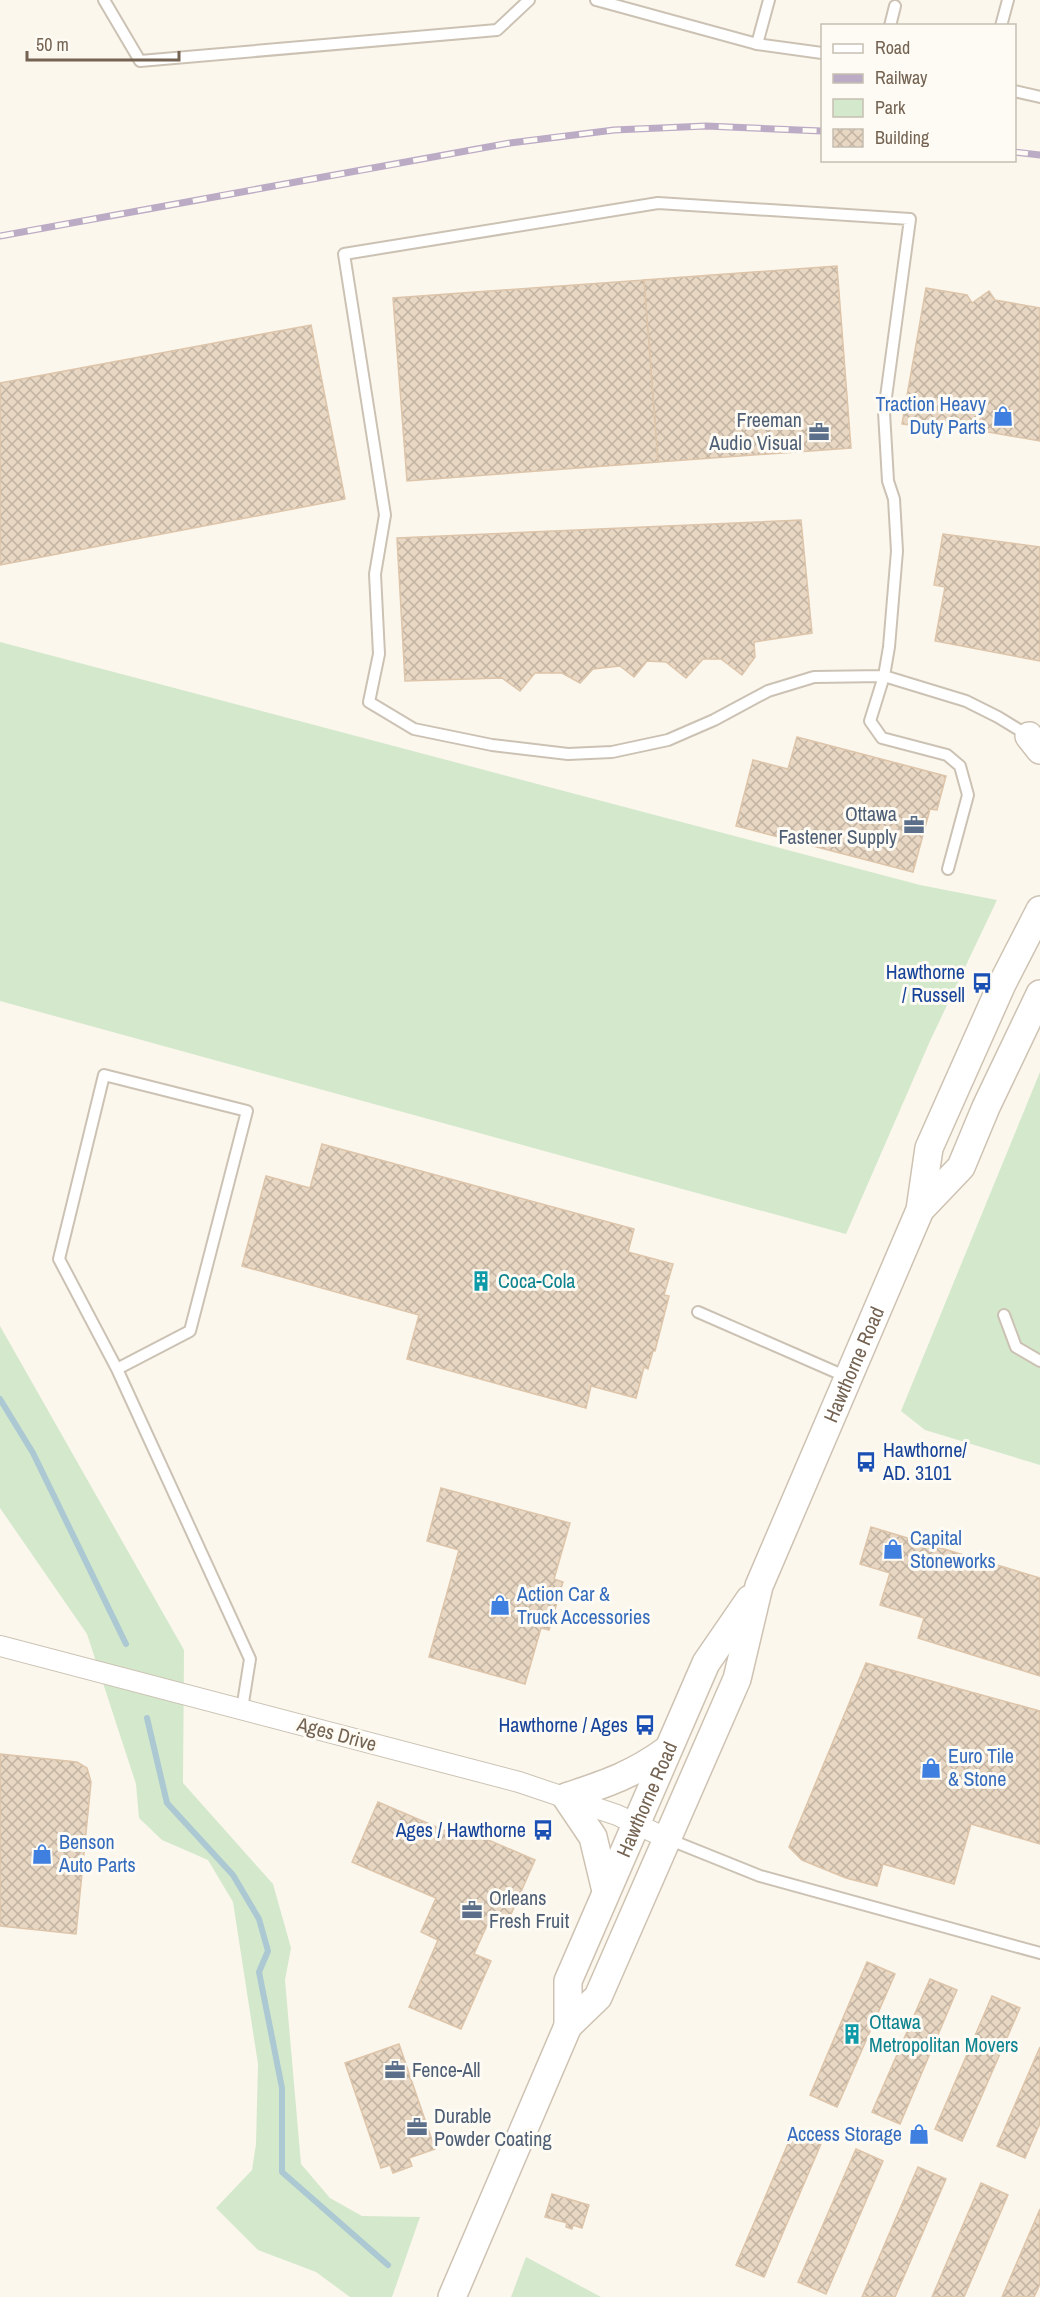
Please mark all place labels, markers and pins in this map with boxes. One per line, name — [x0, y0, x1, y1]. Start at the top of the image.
place label: Traction Heavy Duty Parts — [875, 390, 987, 440]
shop icon: Traction Heavy Duty Parts — [991, 404, 1015, 428]
place label: Freeman Audio Visual — [708, 406, 802, 456]
office icon: Freeman Audio Visual — [807, 420, 831, 444]
place label: Ottawa Fastener Supply — [778, 800, 898, 850]
office icon: Ottawa Fastener Supply — [902, 813, 926, 837]
place label: Hawthorne / Russell — [886, 958, 965, 1008]
bus stop icon: Hawthorne / Russell — [970, 971, 994, 995]
place label: Coca-Cola — [498, 1267, 575, 1294]
building icon: Coca-Cola — [469, 1269, 493, 1293]
place label: Hawthorne/ AD. 3101 — [882, 1436, 967, 1486]
bus stop icon: Hawthorne/ AD. 3101 — [854, 1450, 878, 1474]
place label: Capital Stoneworks — [910, 1524, 996, 1574]
shop icon: Capital Stoneworks — [881, 1537, 905, 1561]
place label: Action Car & Truck Accessories — [516, 1580, 650, 1630]
shop icon: Action Car & Truck Accessories — [488, 1593, 512, 1617]
place label: Hawthorne / Ages — [499, 1711, 628, 1738]
bus stop icon: Hawthorne / Ages — [633, 1713, 657, 1737]
place label: Euro Tile & Stone — [948, 1742, 1014, 1792]
shop icon: Euro Tile & Stone — [919, 1756, 943, 1780]
place label: Ages / Hawthorne — [395, 1816, 526, 1843]
bus stop icon: Ages / Hawthorne — [531, 1818, 555, 1842]
place label: Benson Auto Parts — [58, 1828, 136, 1878]
shop icon: Benson Auto Parts — [30, 1842, 54, 1866]
place label: Orleans Fresh Fruit — [489, 1884, 570, 1934]
office icon: Orleans Fresh Fruit — [460, 1898, 484, 1922]
place label: Ottawa Metropolitan Movers — [869, 2008, 1018, 2058]
building icon: Ottawa Metropolitan Movers — [840, 2022, 864, 2046]
place label: Fence-All — [412, 2056, 480, 2083]
office icon: Fence-All — [383, 2058, 407, 2082]
place label: Durable Powder Coating — [434, 2102, 552, 2152]
office icon: Durable Powder Coating — [405, 2115, 429, 2139]
place label: Access Storage — [786, 2120, 902, 2147]
shop icon: Access Storage — [907, 2122, 931, 2146]

